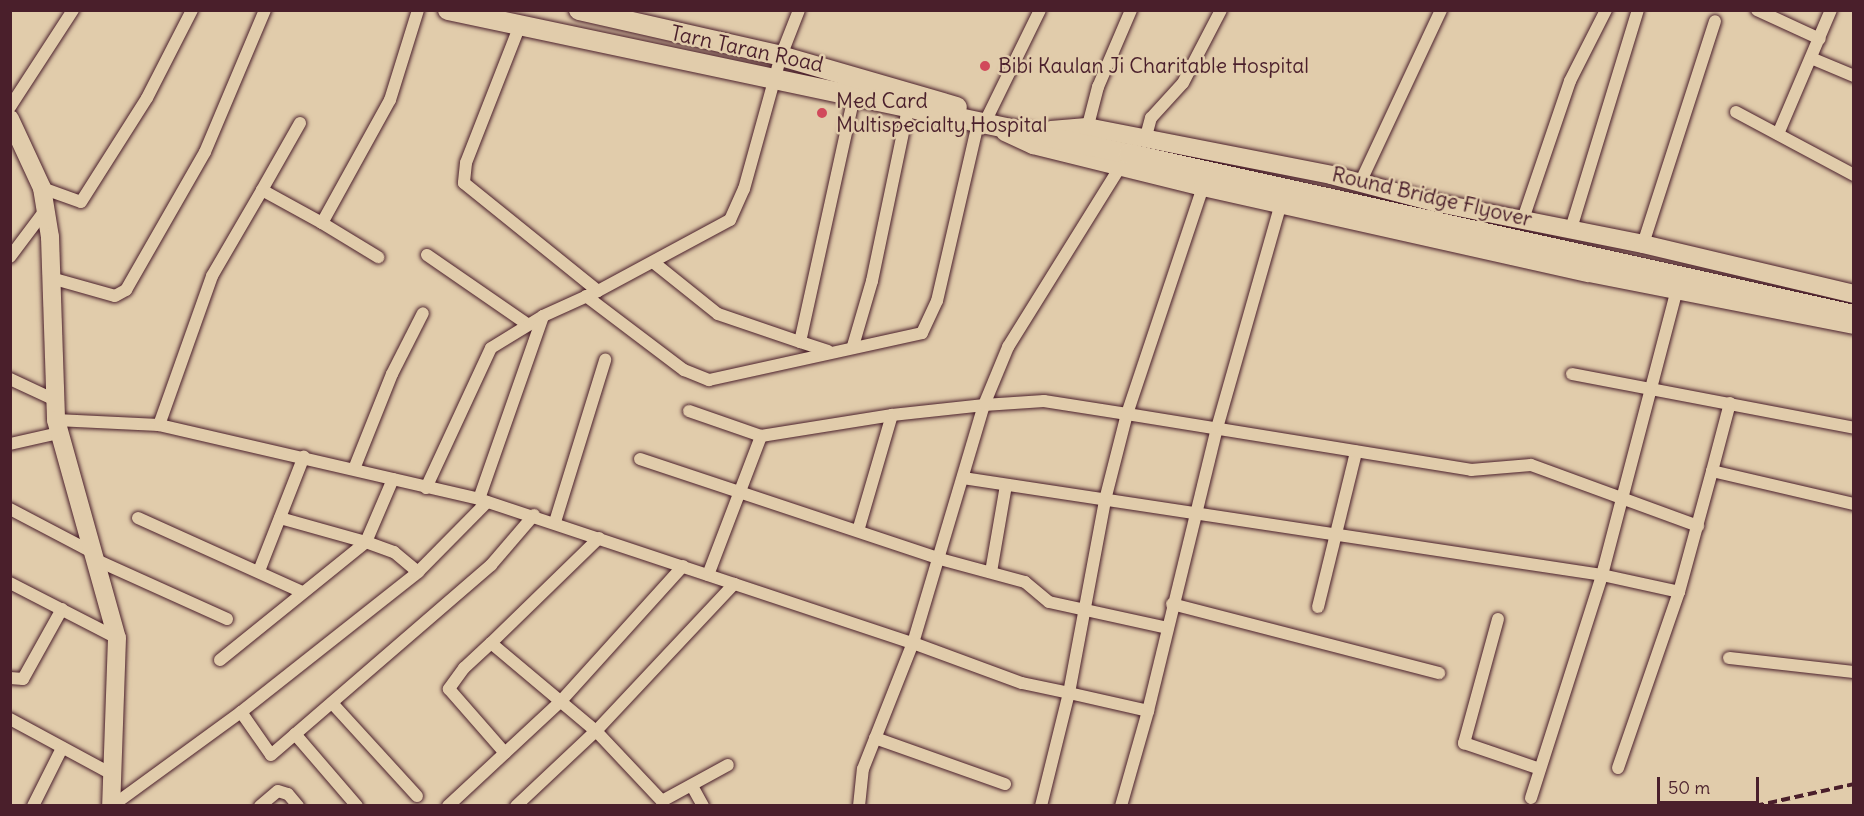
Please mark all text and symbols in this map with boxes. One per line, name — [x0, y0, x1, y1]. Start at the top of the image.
street label: Tarn Taran Road — [668, 20, 826, 78]
place label: Bibi Kaulan Ji Charitable Hospital — [998, 53, 1309, 79]
marker: Bibi Kaulan Ji Charitable Hospital — [976, 57, 994, 75]
place label: Med Card Multispecialty Hospital — [836, 88, 1047, 138]
marker: Med Card Multispecialty Hospital — [813, 104, 831, 122]
street label: Round Bridge Flyover — [1330, 162, 1534, 232]
scale bar — [1660, 765, 1762, 803]
text: 50 m — [1668, 776, 1710, 799]

